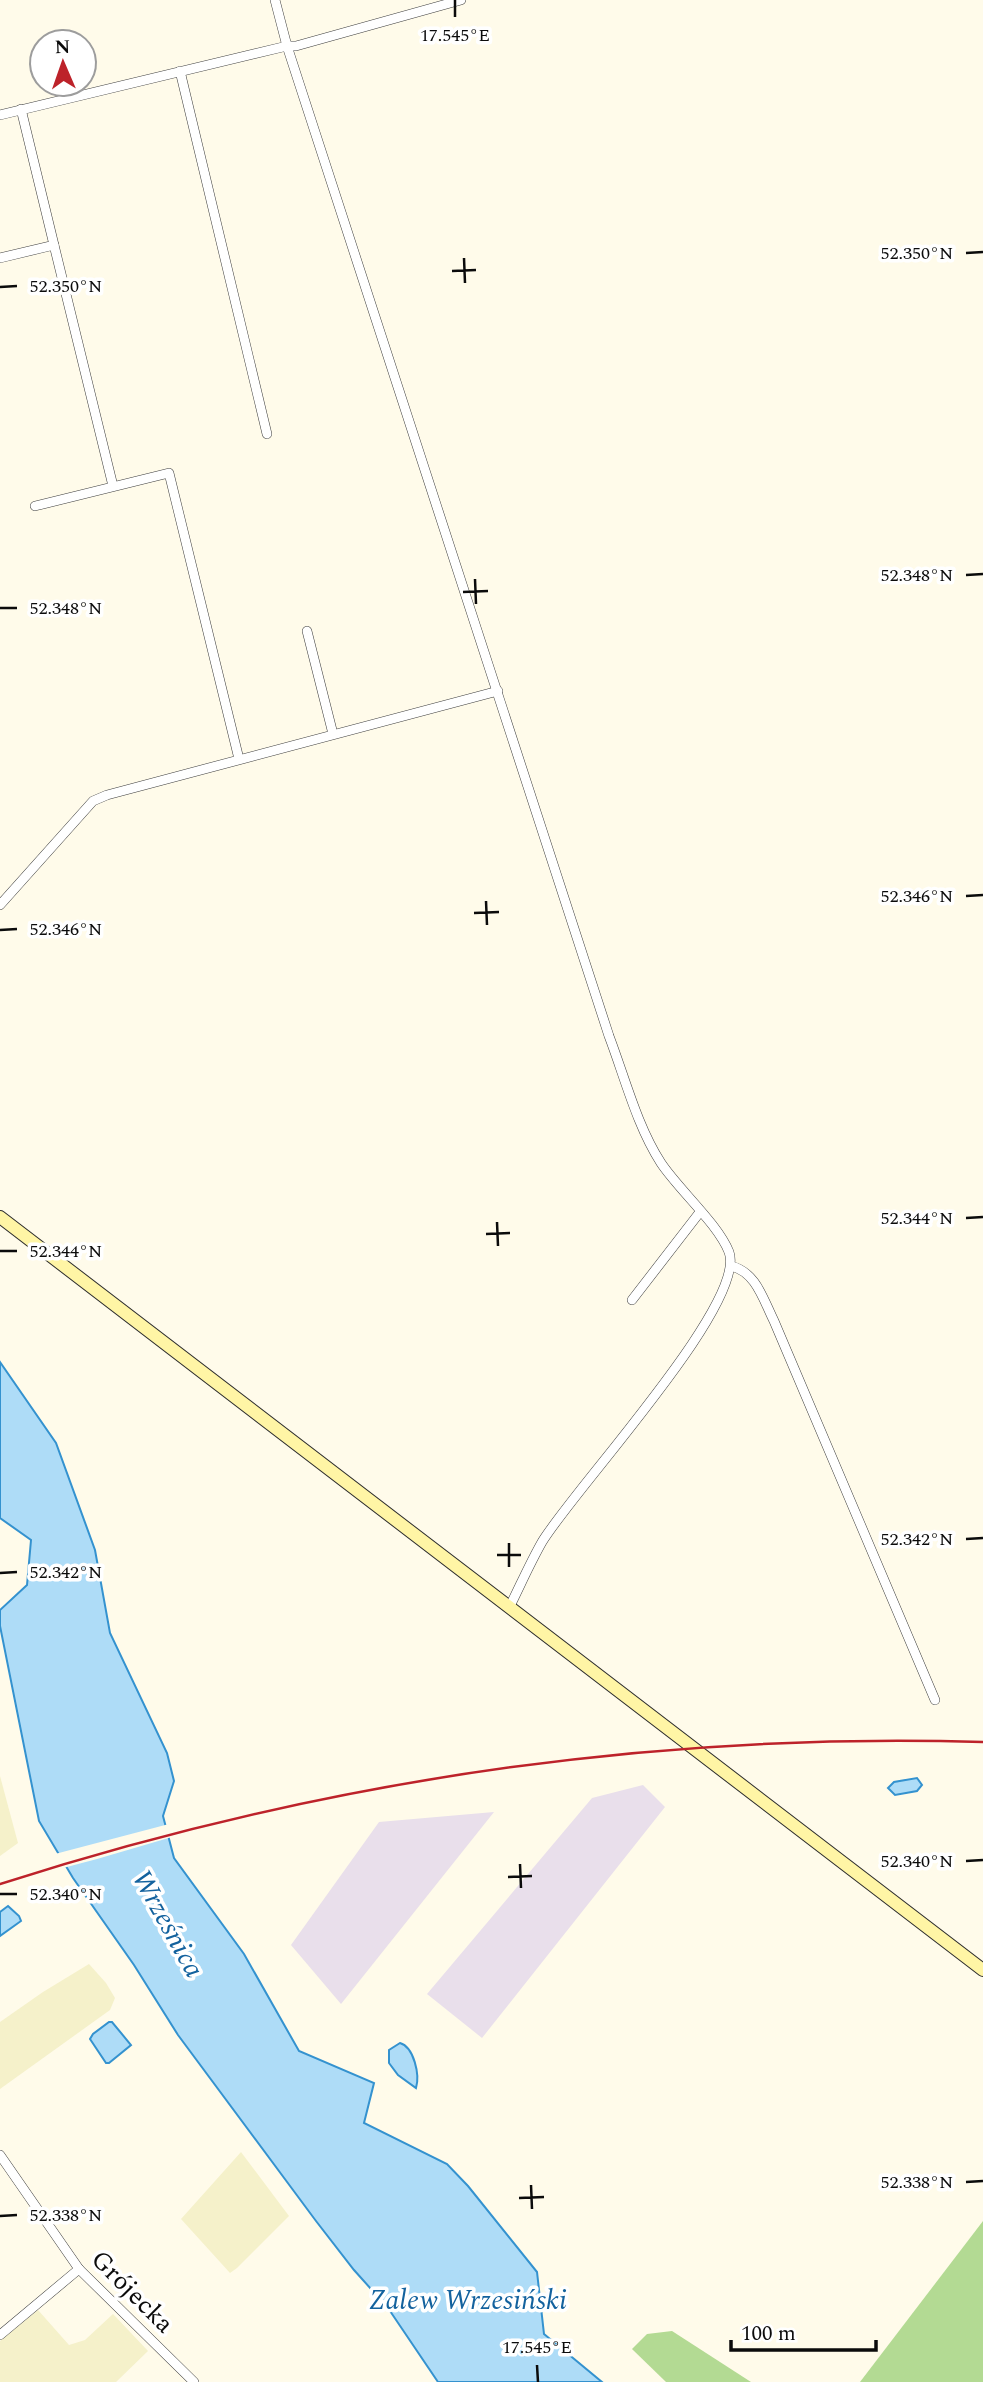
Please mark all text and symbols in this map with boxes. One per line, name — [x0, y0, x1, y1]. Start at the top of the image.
text: 17.545°E — [420, 22, 490, 49]
north arrow — [28, 28, 98, 98]
text: N — [54, 33, 71, 62]
text: 52.350°N — [881, 240, 953, 267]
text: 52.350°N — [30, 273, 102, 300]
text: 52.348°N — [881, 562, 953, 589]
text: 52.348°N — [30, 595, 102, 622]
text: 52.346°N — [881, 883, 953, 910]
text: 52.346°N — [30, 916, 102, 943]
text: 52.344°N — [881, 1205, 953, 1232]
text: 52.344°N — [30, 1238, 102, 1265]
text: 52.342°N — [881, 1526, 953, 1553]
text: 52.342°N — [30, 1559, 102, 1586]
text: 52.340°N — [881, 1848, 953, 1875]
water label: Wrześnica — [120, 1862, 215, 1986]
text: 52.340°N — [30, 1881, 102, 1908]
text: 52.338°N — [881, 2169, 953, 2196]
text: 52.338°N — [30, 2202, 102, 2229]
street label: Grójecka — [81, 2241, 184, 2343]
water label: Zalew Wrzesiński — [369, 2279, 567, 2322]
scale bar — [731, 2308, 876, 2352]
text: 100 m — [741, 2318, 796, 2350]
text: 17.545°E — [502, 2334, 572, 2361]

